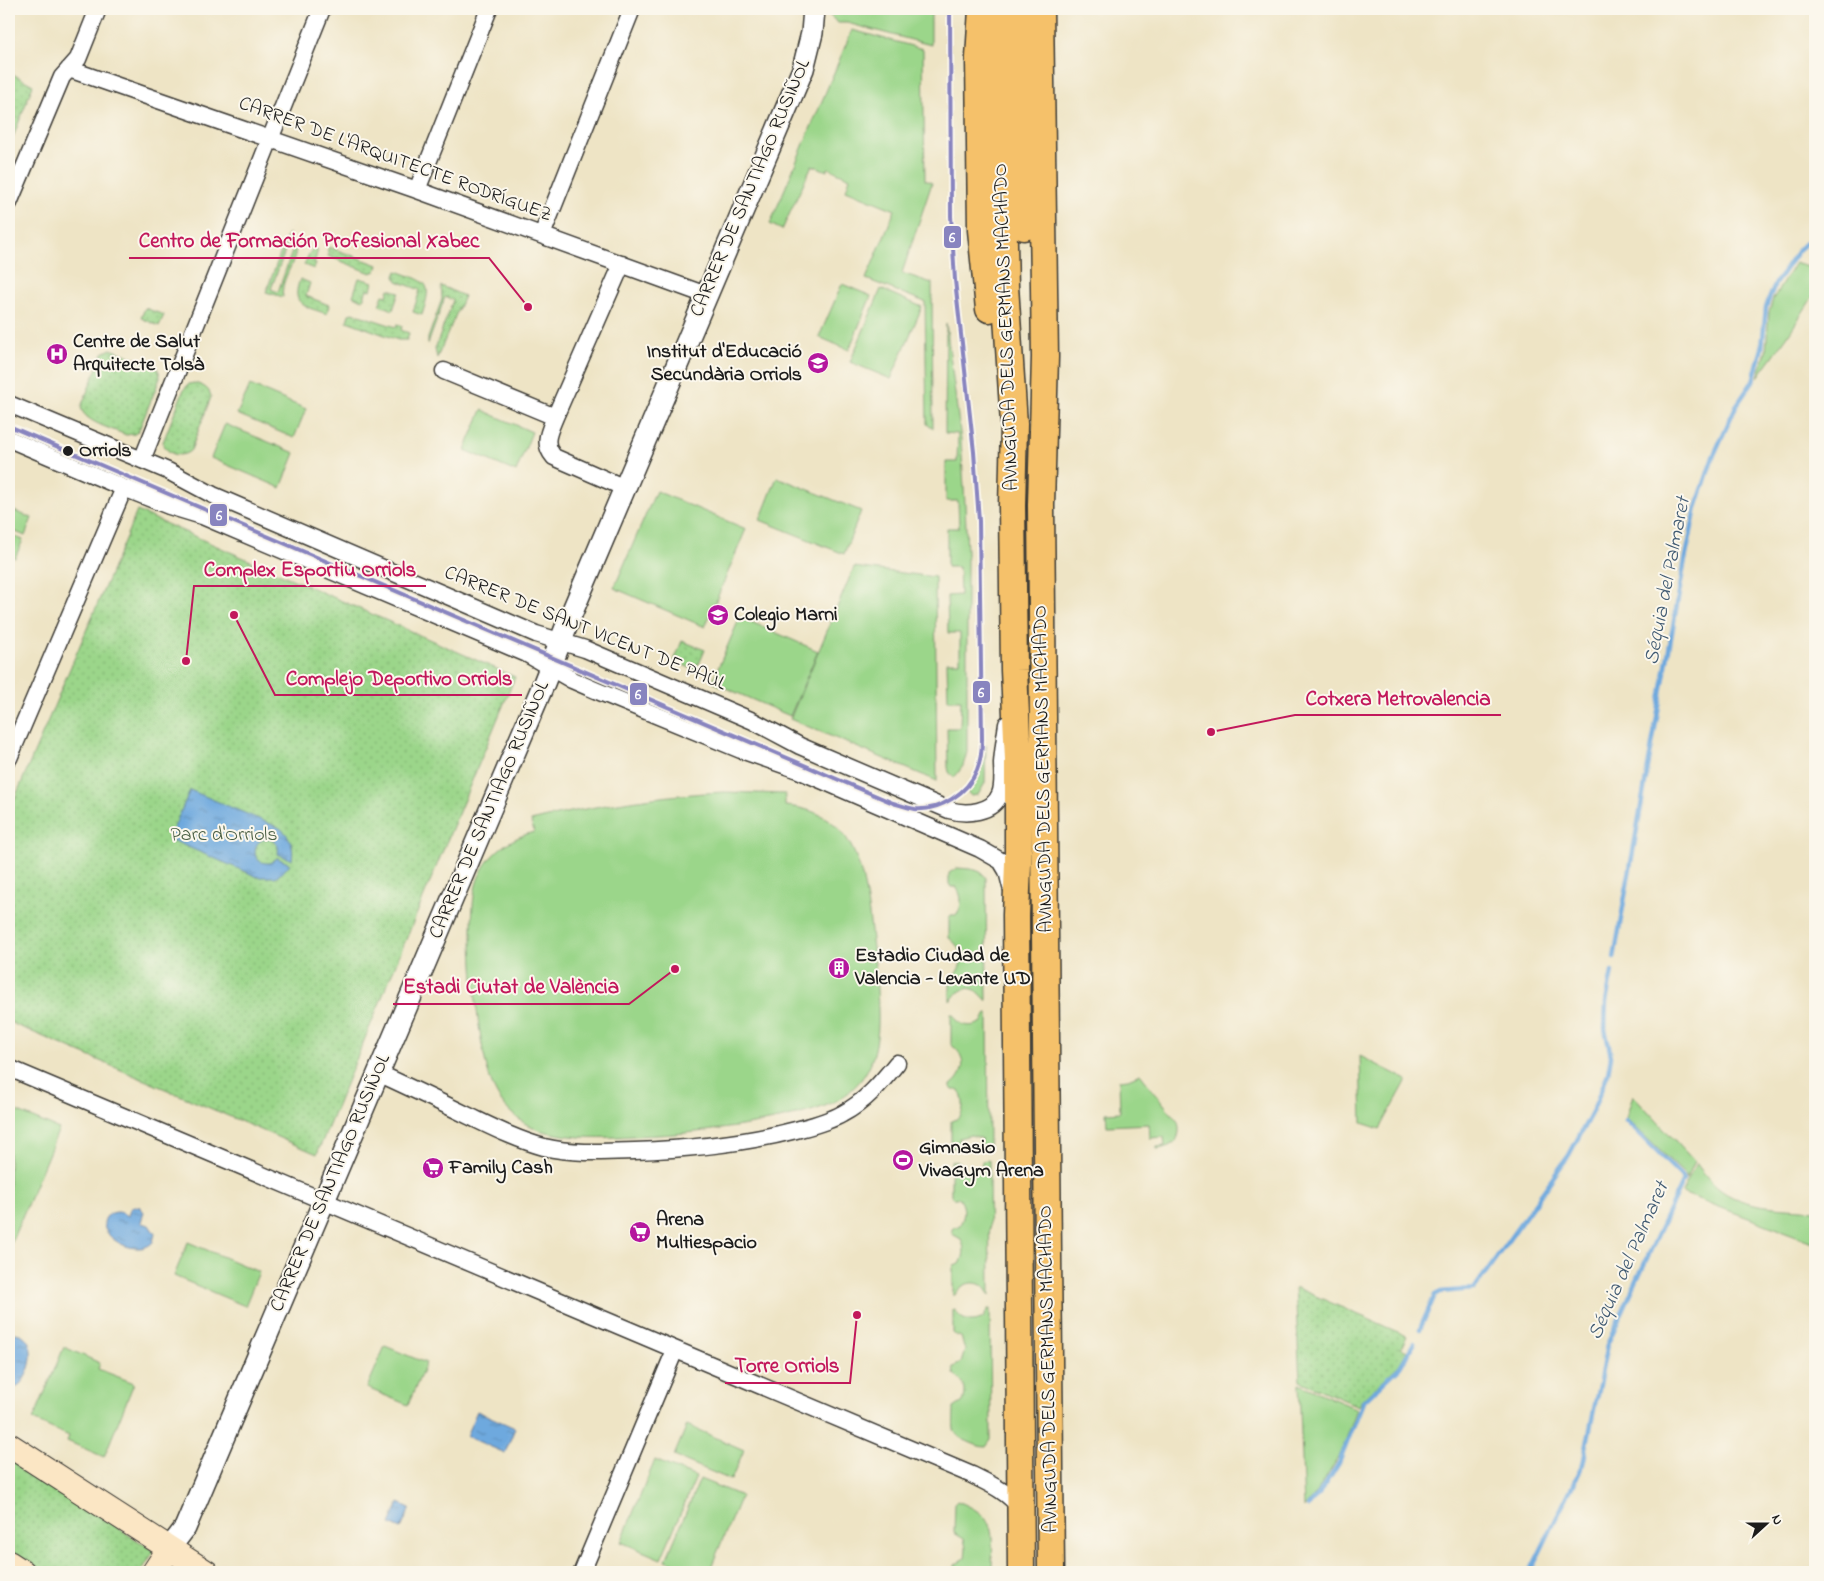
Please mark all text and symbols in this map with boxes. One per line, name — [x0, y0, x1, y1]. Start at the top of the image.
street label: CARRER DE SANTIAGO RUSIÑOL — [683, 54, 819, 322]
street label: CARRER DE L'ARQUITECTE RODRÍGUEZ — [234, 90, 556, 230]
street label: AVINGUDA DELS GERMANS MACHADO — [987, 163, 1027, 491]
callout: Centro de Formación Profesional Xabec — [129, 222, 489, 258]
line badge: 6 — [943, 225, 962, 249]
text: Centro de Formación Profesional Xabec — [139, 227, 480, 257]
text: 6 — [948, 228, 956, 249]
place label: Centre de Salut Arquitecte Tolsà — [73, 328, 205, 380]
place label: Institut d'Educació Secundària Orriols — [647, 338, 802, 390]
hospital icon: Centre de Salut Arquitecte Tolsà — [45, 342, 69, 366]
school or university icon: Institut d'Educació Secundària Orriols — [806, 351, 830, 375]
place label: Orriols — [79, 437, 131, 466]
marker: Orriols — [61, 444, 75, 458]
water label: Séquia del Palmaret — [1637, 493, 1699, 667]
line badge: 6 — [209, 503, 228, 527]
text: 6 — [215, 506, 223, 527]
callout: Complex Esportiu Orriols — [194, 550, 426, 586]
text: Complex Esportiu Orriols — [204, 556, 417, 586]
street label: CARRER DE SANT VICENT DE PAÜL — [439, 559, 731, 699]
place label: Colegio Marni — [734, 601, 838, 631]
school or university icon: Colegio Marni — [706, 603, 730, 627]
street label: AVINGUDA DELS GERMANS MACHADO — [1027, 605, 1061, 933]
callout: Complejo Deportivo Orriols — [275, 659, 522, 695]
text: Complejo Deportivo Orriols — [286, 665, 513, 695]
street label: CARRER DE SANTIAGO RUSIÑOL — [422, 676, 558, 944]
callout: Cotxera Metrovalencia — [1295, 679, 1501, 715]
line badge: 6 — [972, 680, 991, 704]
line badge: 6 — [629, 682, 648, 706]
text: 6 — [977, 683, 985, 704]
text: 6 — [634, 685, 642, 706]
text: Cotxera Metrovalencia — [1305, 685, 1491, 715]
park label: Parc d'Orriols — [170, 821, 278, 850]
place label: Estadio Ciudad de Valencia - Levante UD — [854, 942, 1031, 994]
building icon: Estadio Ciudad de Valencia - Levante UD — [827, 956, 851, 980]
callout: Estadi Ciutat de València — [393, 968, 629, 1004]
text: Estadi Ciutat de València — [403, 973, 619, 1003]
street label: CARRER DE SANTIAGO RUSIÑOL — [263, 1049, 399, 1317]
place label: Gimnasio VivaGym Arena — [918, 1134, 1044, 1187]
sports icon: Gimnasio VivaGym Arena — [891, 1148, 915, 1172]
place label: Family Cash — [448, 1154, 553, 1184]
supermarket icon: Family Cash — [421, 1156, 445, 1180]
water label: Séquia del Palmaret — [1581, 1175, 1678, 1345]
street label: AVINGUDA DELS GERMANS MACHADO — [1032, 1205, 1066, 1533]
place label: Arena Multiespacio — [656, 1206, 757, 1258]
supermarket icon: Arena Multiespacio — [628, 1220, 652, 1244]
callout: Torre Orriols — [725, 1347, 850, 1383]
text: Torre Orriols — [735, 1352, 840, 1382]
north arrow — [1742, 1498, 1792, 1548]
text: N — [1765, 1512, 1788, 1528]

